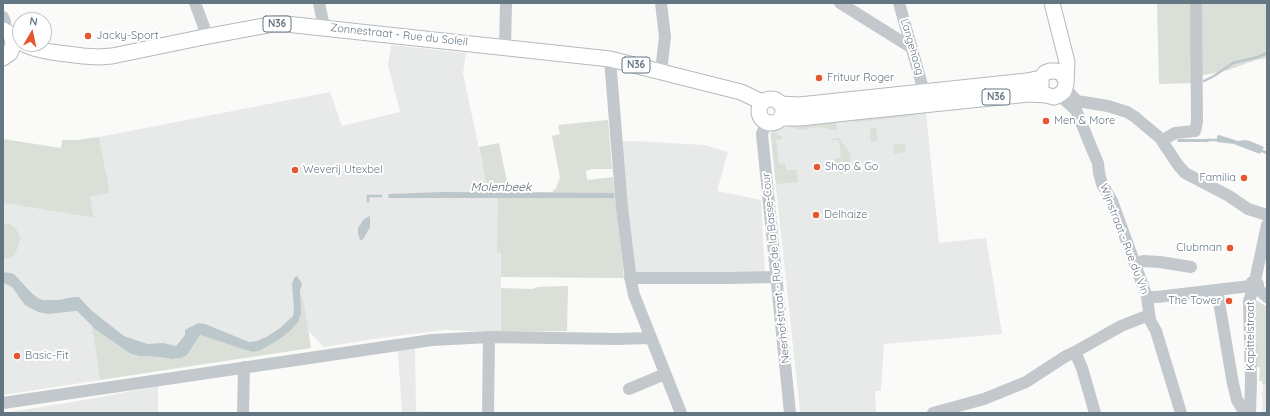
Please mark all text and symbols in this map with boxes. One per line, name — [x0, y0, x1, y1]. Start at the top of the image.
north arrow — [12, 12, 52, 52]
text: N — [29, 14, 39, 29]
road number: N36 — [263, 16, 291, 32]
street label: Langehaag — [898, 17, 926, 77]
street label: Zonnestraat - Rue du Soleil — [330, 21, 468, 49]
place label: Jacky-Sport — [96, 29, 159, 43]
marker: Jacky-Sport — [83, 31, 93, 41]
road number: N36 — [622, 57, 650, 73]
place label: Frituur Roger — [827, 71, 894, 85]
marker: Frituur Roger — [814, 73, 824, 83]
road number: N36 — [982, 89, 1010, 105]
place label: Men & More — [1054, 114, 1115, 128]
marker: Men & More — [1041, 116, 1051, 126]
place label: Shop & Go — [825, 160, 879, 174]
marker: Shop & Go — [812, 162, 822, 172]
place label: Weverij Utexbel — [303, 163, 383, 177]
marker: Weverij Utexbel — [290, 165, 300, 175]
place label: Familia — [1199, 171, 1236, 185]
street label: Neerhofstraat - Rue de la Basse-Cour — [759, 172, 793, 364]
marker: Familia — [1239, 173, 1249, 183]
water label: Molenbeek — [471, 180, 531, 194]
street label: Wijnstraat - Rue du Vin — [1097, 182, 1151, 296]
place label: Delhaize — [824, 208, 867, 222]
marker: Delhaize — [811, 210, 821, 220]
place label: Clubman — [1176, 241, 1222, 255]
marker: Clubman — [1225, 243, 1235, 253]
place label: The Tower — [1168, 294, 1221, 308]
marker: The Tower — [1224, 296, 1234, 306]
street label: Kapittelstraat — [1244, 301, 1258, 371]
place label: Basic-Fit — [25, 349, 69, 363]
marker: Basic-Fit — [12, 351, 22, 361]

